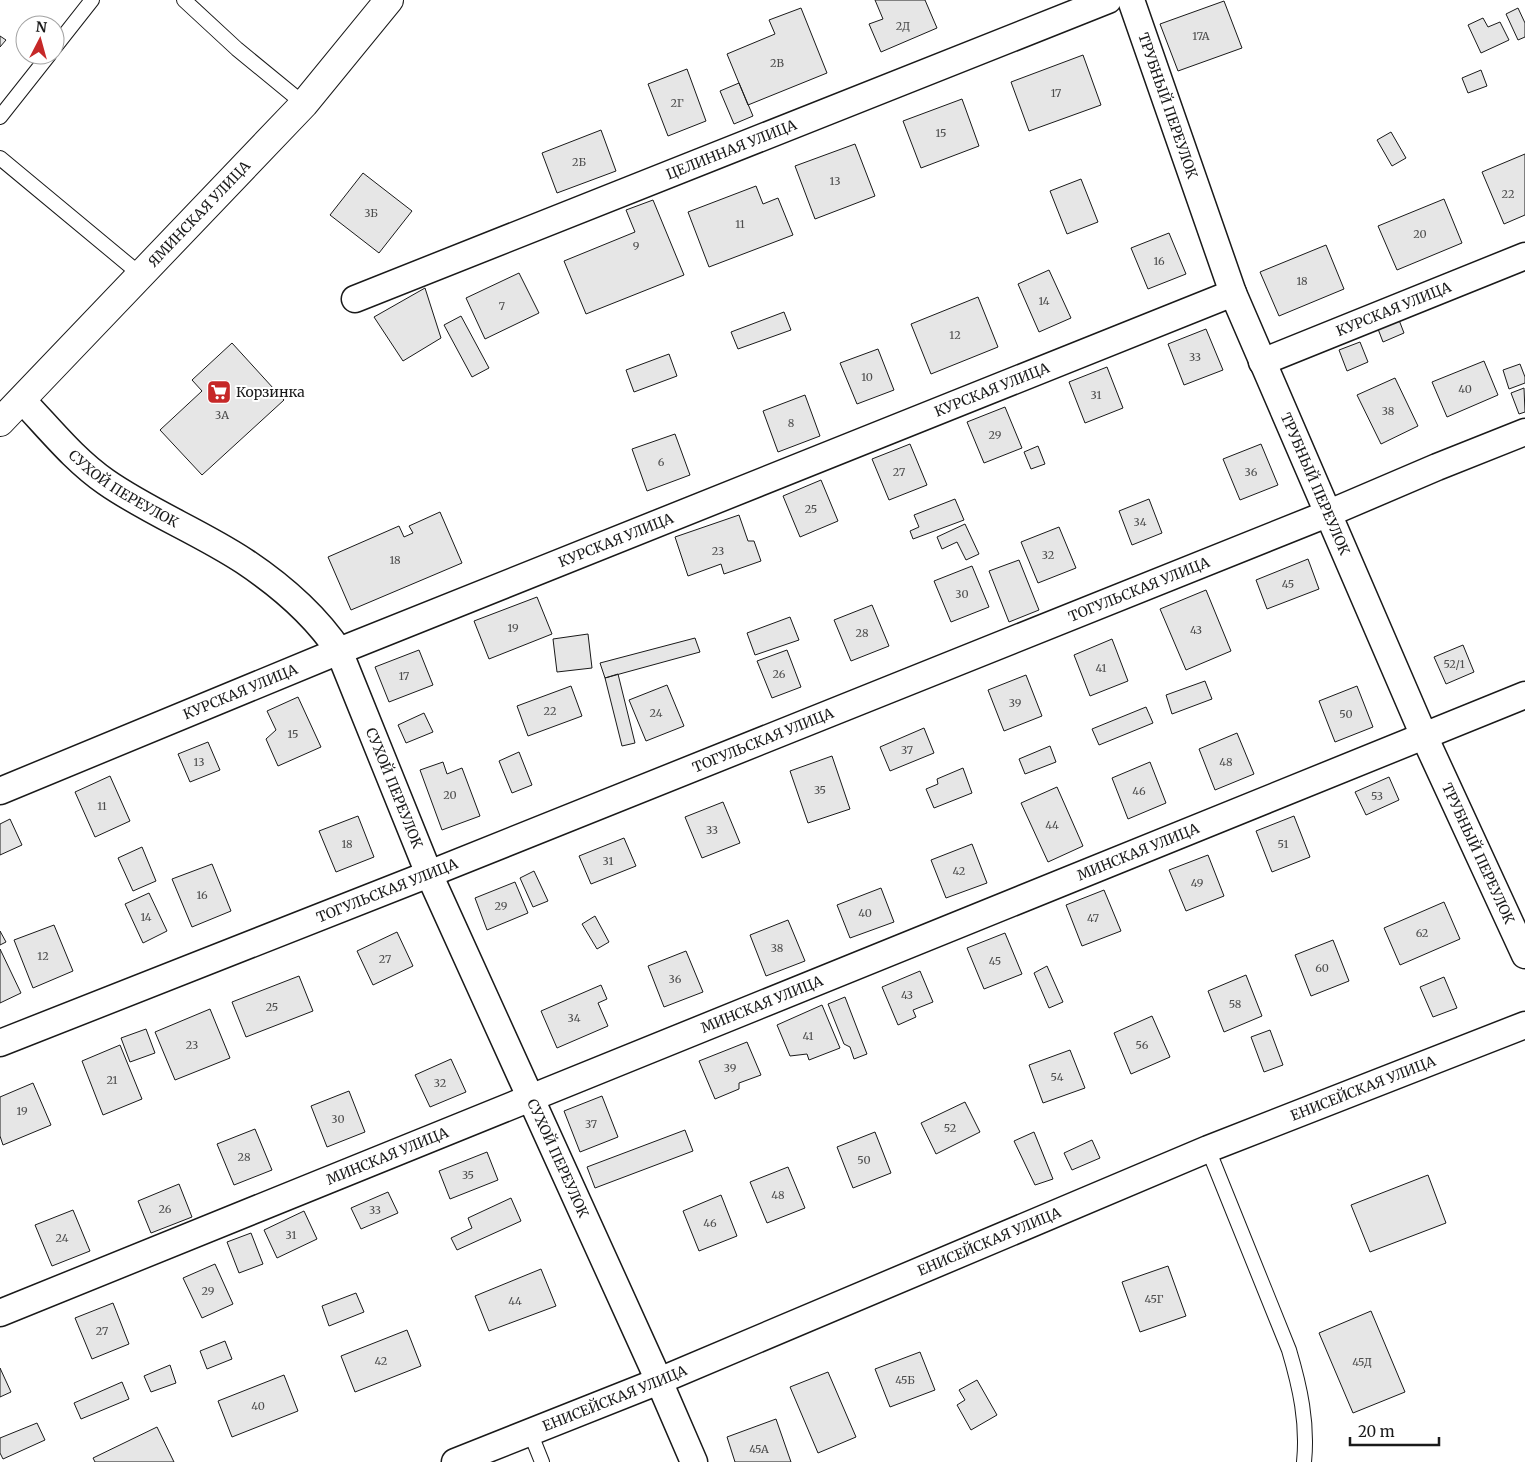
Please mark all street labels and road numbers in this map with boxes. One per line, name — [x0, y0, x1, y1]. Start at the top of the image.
street label: ТРУБНЫЙ ПЕРЕУЛОК — [1134, 30, 1202, 181]
street label: ЦЕЛИННАЯ УЛИЦА — [664, 116, 799, 183]
street label: ЯМИНСКАЯ УЛИЦА — [144, 157, 254, 271]
street label: КУРСКАЯ УЛИЦА — [1334, 278, 1454, 340]
street label: КУРСКАЯ УЛИЦА — [932, 358, 1052, 421]
street label: ТРУБНЫЙ ПЕРЕУЛОК — [1277, 410, 1354, 558]
street label: СУХОЙ ПЕРЕУЛОК — [65, 446, 182, 531]
street label: КУРСКАЯ УЛИЦА — [556, 509, 676, 571]
street label: ТОГУЛЬСКАЯ УЛИЦА — [1066, 553, 1212, 626]
street label: КУРСКАЯ УЛИЦА — [180, 660, 300, 723]
street label: ТОГУЛЬСКАЯ УЛИЦА — [690, 704, 836, 776]
street label: СУХОЙ ПЕРЕУЛОК — [362, 725, 427, 851]
street label: ТРУБНЫЙ ПЕРЕУЛОК — [1438, 780, 1518, 927]
street label: МИНСКАЯ УЛИЦА — [1075, 819, 1202, 885]
street label: ТОГУЛЬСКАЯ УЛИЦА — [314, 854, 460, 926]
street label: МИНСКАЯ УЛИЦА — [698, 971, 826, 1037]
street label: ЕНИСЕЙСКАЯ УЛИЦА — [1288, 1052, 1438, 1125]
street label: СУХОЙ ПЕРЕУЛОК — [523, 1096, 593, 1221]
street label: МИНСКАЯ УЛИЦА — [324, 1123, 451, 1189]
street label: ЕНИСЕЙСКАЯ УЛИЦА — [915, 1203, 1064, 1280]
street label: ЕНИСЕЙСКАЯ УЛИЦА — [540, 1361, 690, 1435]

